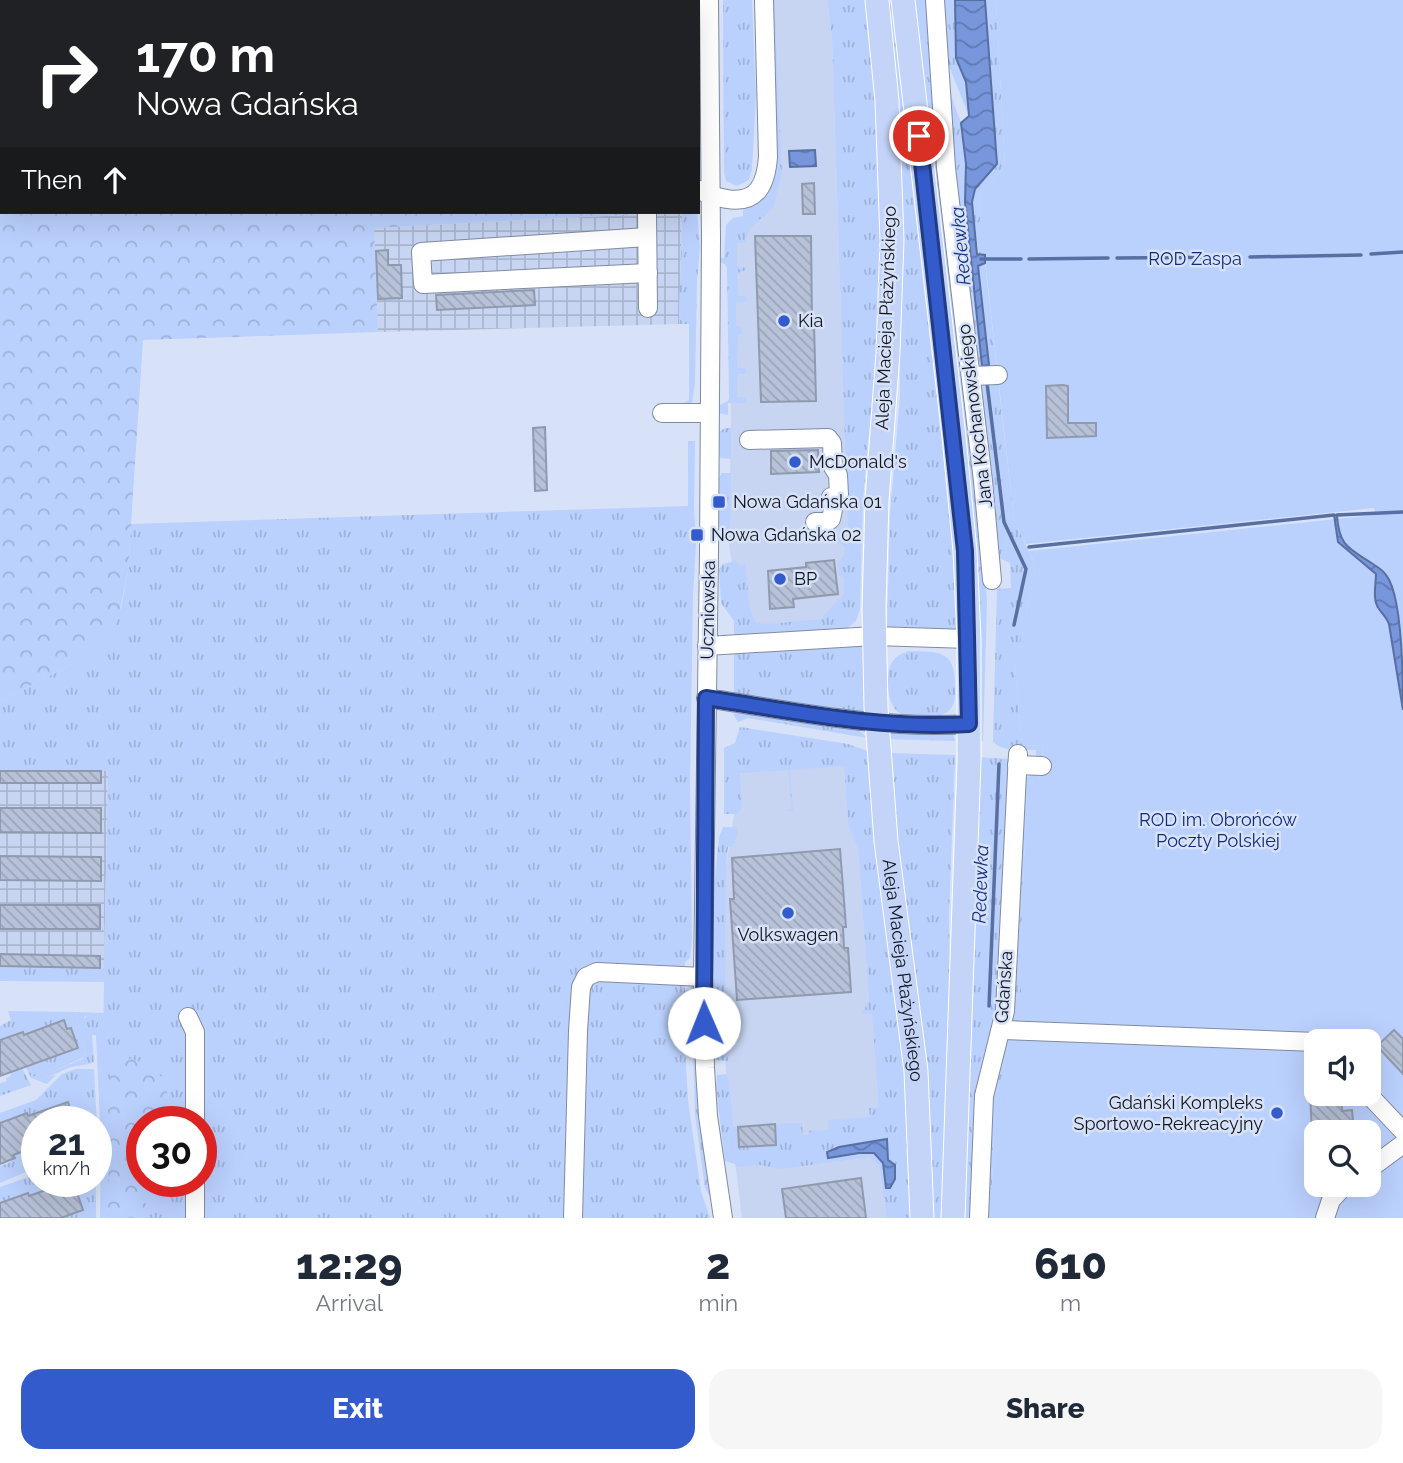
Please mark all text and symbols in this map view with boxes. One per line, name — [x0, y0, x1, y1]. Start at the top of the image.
text: 170 m — [136, 26, 275, 83]
icon: right — [21, 28, 112, 119]
text: Nowa Gdańska — [136, 85, 359, 122]
pin — [889, 106, 949, 166]
icon: arrive — [900, 117, 938, 155]
icon: ahead — [96, 161, 134, 199]
text: Then — [21, 165, 82, 195]
street label: Aleja Macieja Płażyńskiego — [871, 205, 900, 430]
water label: Redewka — [946, 206, 974, 286]
park label: ROD Zaspa — [1148, 248, 1242, 269]
place label: Kia — [798, 310, 823, 331]
marker: Kia — [776, 313, 792, 329]
street label: Jana Kochanowskiego — [953, 323, 996, 509]
place label: McDonald's — [809, 451, 907, 472]
marker: McDonald's — [787, 454, 803, 470]
place label: Nowa Gdańska 01 — [733, 491, 882, 512]
marker: Nowa Gdańska 01 — [711, 494, 727, 510]
place label: Nowa Gdańska 02 — [711, 524, 861, 545]
marker: Nowa Gdańska 02 — [689, 527, 705, 543]
street label: Uczniowska — [696, 560, 719, 660]
place label: BP — [794, 568, 817, 589]
marker: BP — [772, 571, 788, 587]
park label: ROD im. Obrońców Poczty Polskiej — [1139, 809, 1297, 851]
water label: Redewka — [968, 844, 992, 924]
street label: Aleja Macieja Płażyńskiego — [878, 858, 927, 1082]
marker: Volkswagen — [780, 905, 796, 921]
place label: Volkswagen — [737, 924, 839, 945]
street label: Gdańska — [991, 950, 1017, 1024]
position arrow — [667, 986, 741, 1060]
map controls — [1304, 1029, 1381, 1197]
button: sound — [1304, 1029, 1381, 1106]
place label: Gdański Kompleks Sportowo-Rekreacyjny — [1074, 1092, 1263, 1134]
marker: Gdański Kompleks Sportowo-Rekreacyjny — [1269, 1105, 1285, 1121]
speed limit sign: 30 — [126, 1106, 217, 1197]
button: search — [1304, 1120, 1381, 1197]
text: 21 — [48, 1122, 85, 1163]
text: km/h — [43, 1158, 90, 1179]
text: 12:29 — [296, 1240, 403, 1289]
text: 2 — [706, 1240, 730, 1289]
text: 610 — [1034, 1240, 1107, 1289]
text: Arrival — [316, 1289, 383, 1316]
text: min — [699, 1289, 738, 1316]
text: m — [1060, 1289, 1081, 1316]
button: Exit — [21, 1369, 695, 1449]
button: Share — [709, 1369, 1382, 1449]

